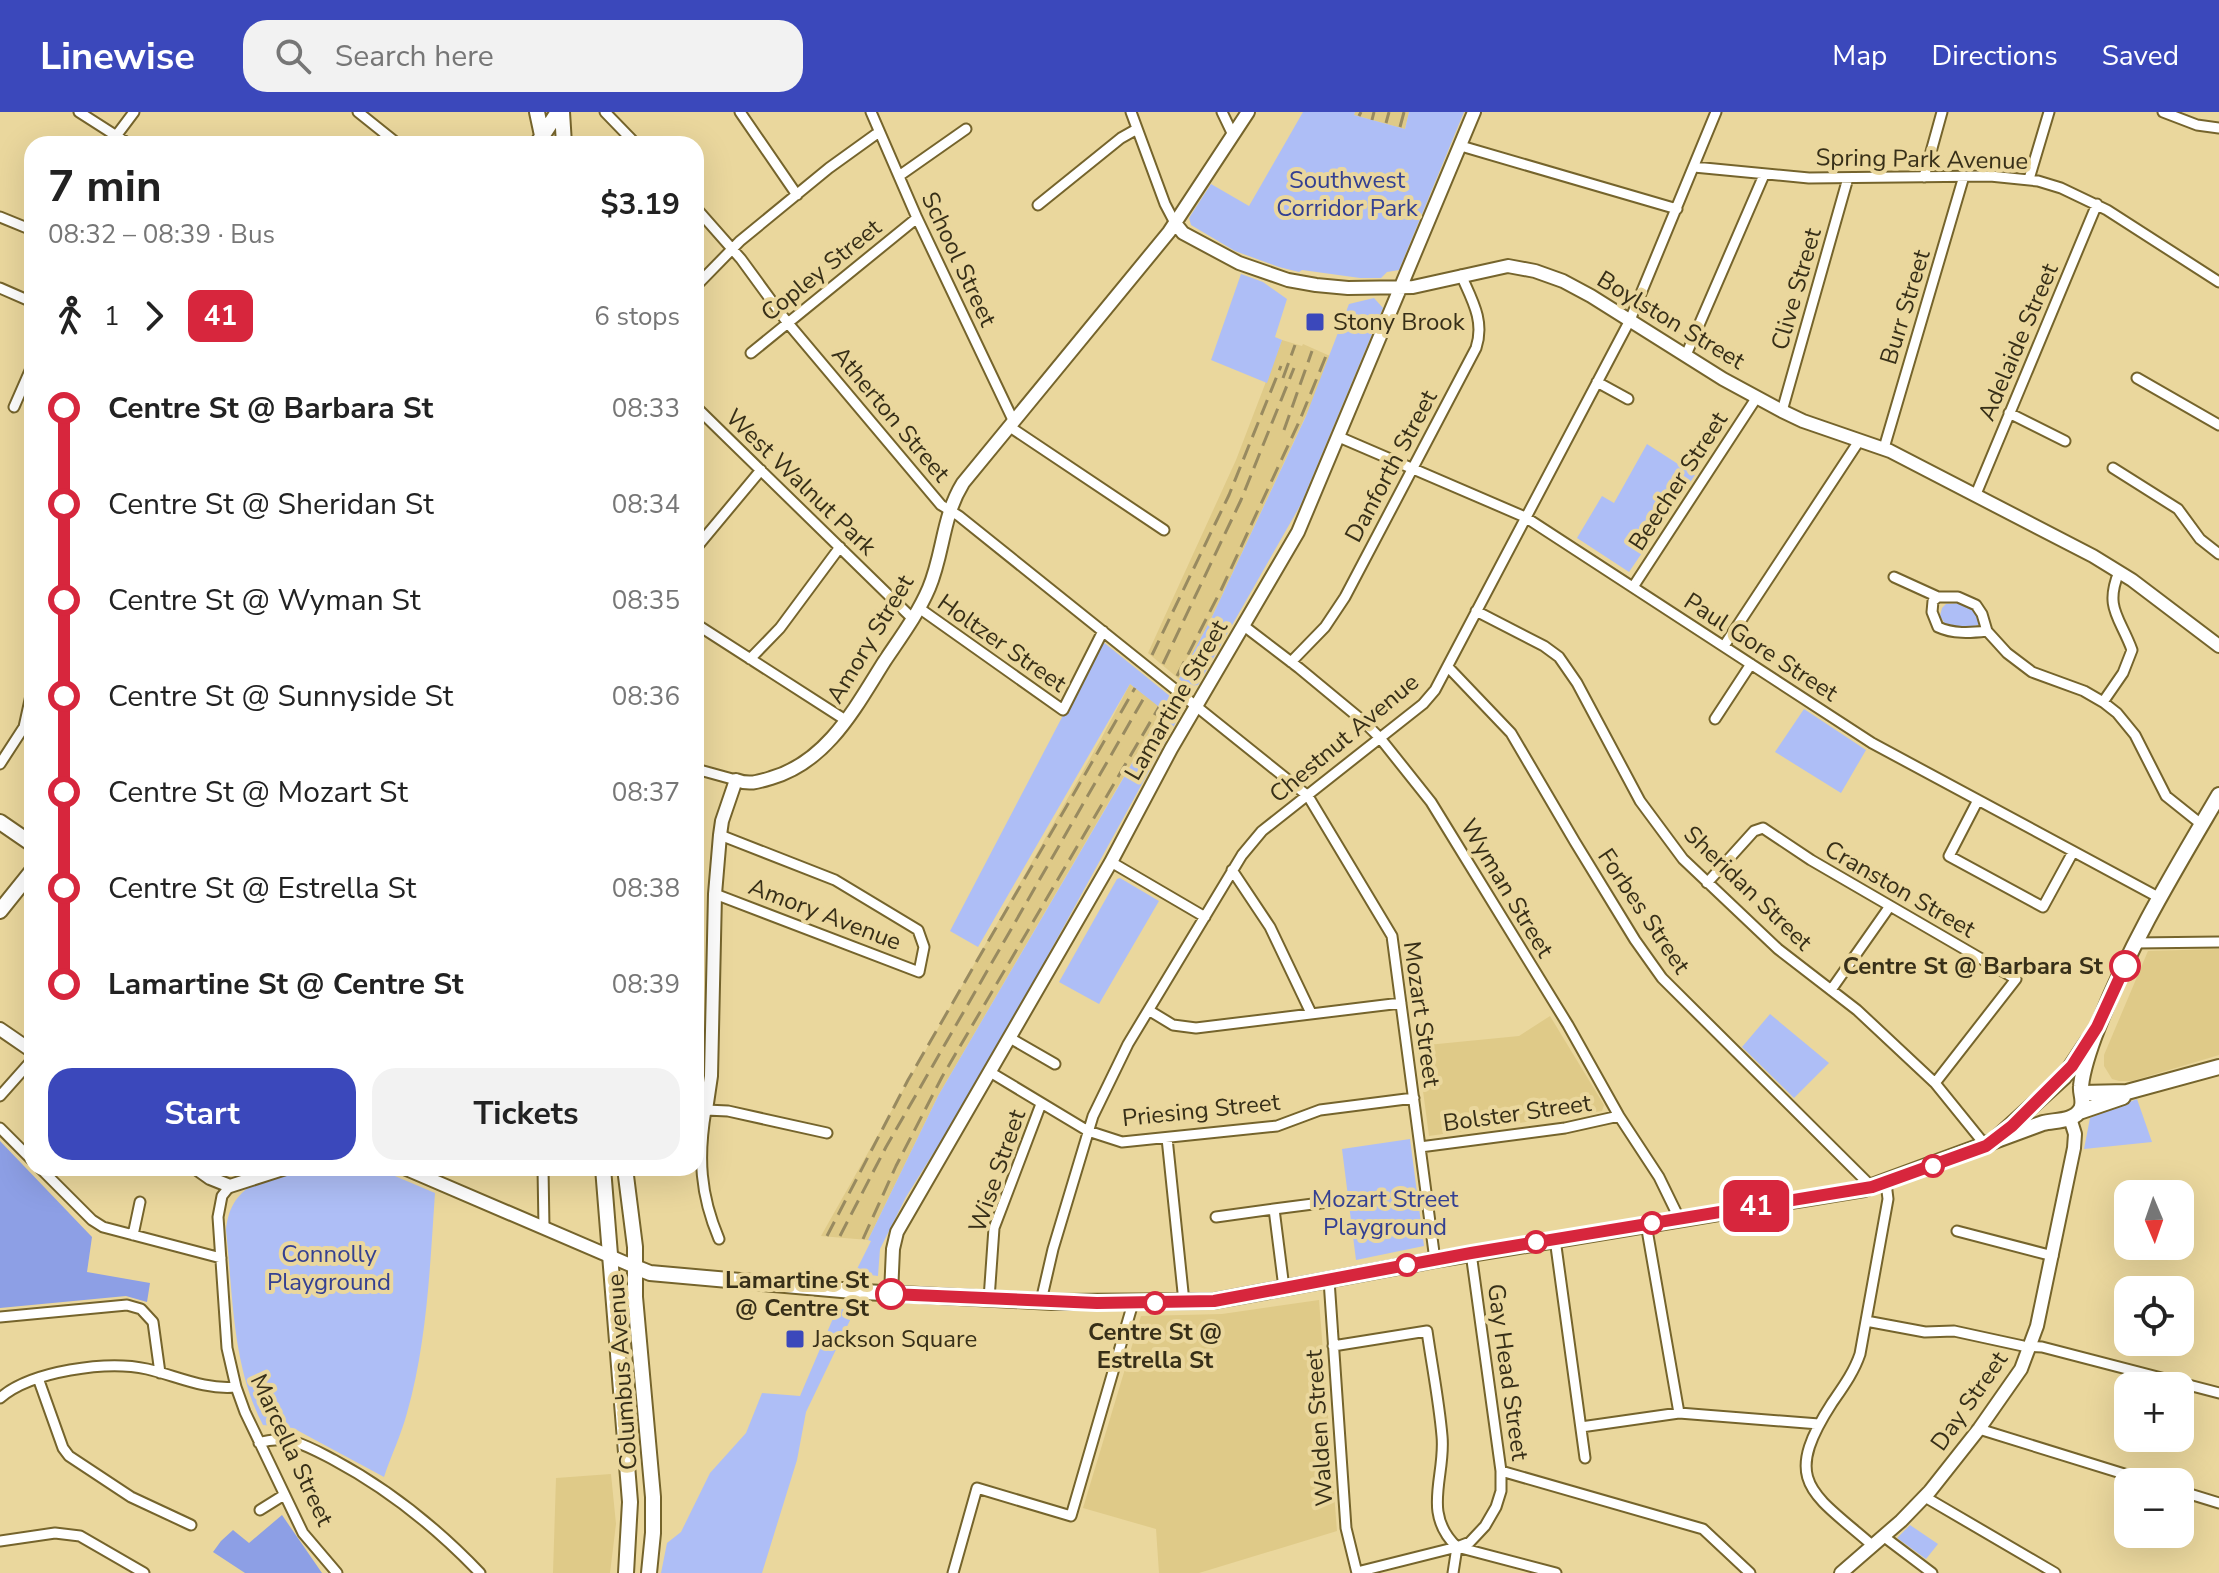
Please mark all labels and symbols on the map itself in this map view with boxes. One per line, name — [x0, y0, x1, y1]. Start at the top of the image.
street label: Spring Park Avenue — [1815, 141, 2029, 177]
park label: Southwest Corridor Park — [1276, 164, 1419, 224]
street label: School Street — [914, 187, 1004, 332]
street label: Copley Street — [754, 211, 888, 328]
street label: Clive Street — [1763, 224, 1829, 354]
street label: Burr Street — [1872, 245, 1938, 368]
street label: Adelaide Street — [1970, 258, 2066, 426]
street label: Boylston Street — [1591, 263, 1751, 377]
place label: Stony Brook — [1333, 306, 1466, 338]
marker: Stony Brook — [1304, 311, 1326, 333]
street label: Atherton Street — [825, 339, 958, 489]
street label: Danforth Street — [1337, 384, 1445, 548]
street label: West Walnut Park — [719, 402, 884, 563]
street label: Beecher Street — [1621, 405, 1735, 557]
street label: Amory Street — [819, 568, 921, 709]
street label: Paul Gore Street — [1678, 585, 1845, 709]
street label: Holtzer Street — [931, 587, 1073, 700]
street label: Lamartine Street — [1117, 613, 1235, 786]
street label: Chestnut Avenue — [1263, 666, 1425, 810]
street label: Wyman Street — [1453, 813, 1561, 964]
street label: Sheridan Street — [1677, 818, 1820, 958]
street label: Cranston Street — [1819, 833, 1982, 945]
street label: Forbes Street — [1590, 842, 1698, 980]
street label: Amory Avenue — [744, 870, 906, 958]
street label: Mozart Street — [1396, 939, 1448, 1089]
place label: Centre St @ Barbara St — [1843, 950, 2104, 982]
marker: Centre St @ Barbara St — [2110, 951, 2140, 981]
street label: Priesing Street — [1121, 1086, 1282, 1134]
street label: Bolster Street — [1441, 1087, 1594, 1139]
street label: Wise Street — [961, 1105, 1033, 1237]
unlabelled marker — [1922, 1155, 1944, 1177]
line badge: 41 — [1720, 1180, 1792, 1232]
north arrow — [2114, 1180, 2194, 1260]
park label: Mozart Street Playground — [1312, 1183, 1459, 1243]
unlabelled marker — [1641, 1212, 1663, 1234]
unlabelled marker — [1525, 1231, 1547, 1253]
park label: Connolly Playground — [267, 1238, 391, 1298]
unlabelled marker — [1396, 1254, 1418, 1276]
place label: Lamartine St @ Centre St — [725, 1264, 870, 1324]
street label: Columbus Avenue — [599, 1273, 645, 1471]
marker: Lamartine St @ Centre St — [876, 1279, 906, 1309]
street label: Gay Head Street — [1480, 1282, 1536, 1463]
marker: Centre St @ Estrella St — [1144, 1292, 1166, 1314]
place label: Centre St @ Estrella St — [1088, 1316, 1222, 1376]
place label: Jackson Square — [812, 1323, 977, 1355]
marker: Jackson Square — [784, 1328, 806, 1350]
street label: Day Street — [1923, 1344, 2015, 1457]
street label: Walden Street — [1298, 1348, 1340, 1507]
street label: Marcella Street — [243, 1369, 341, 1532]

